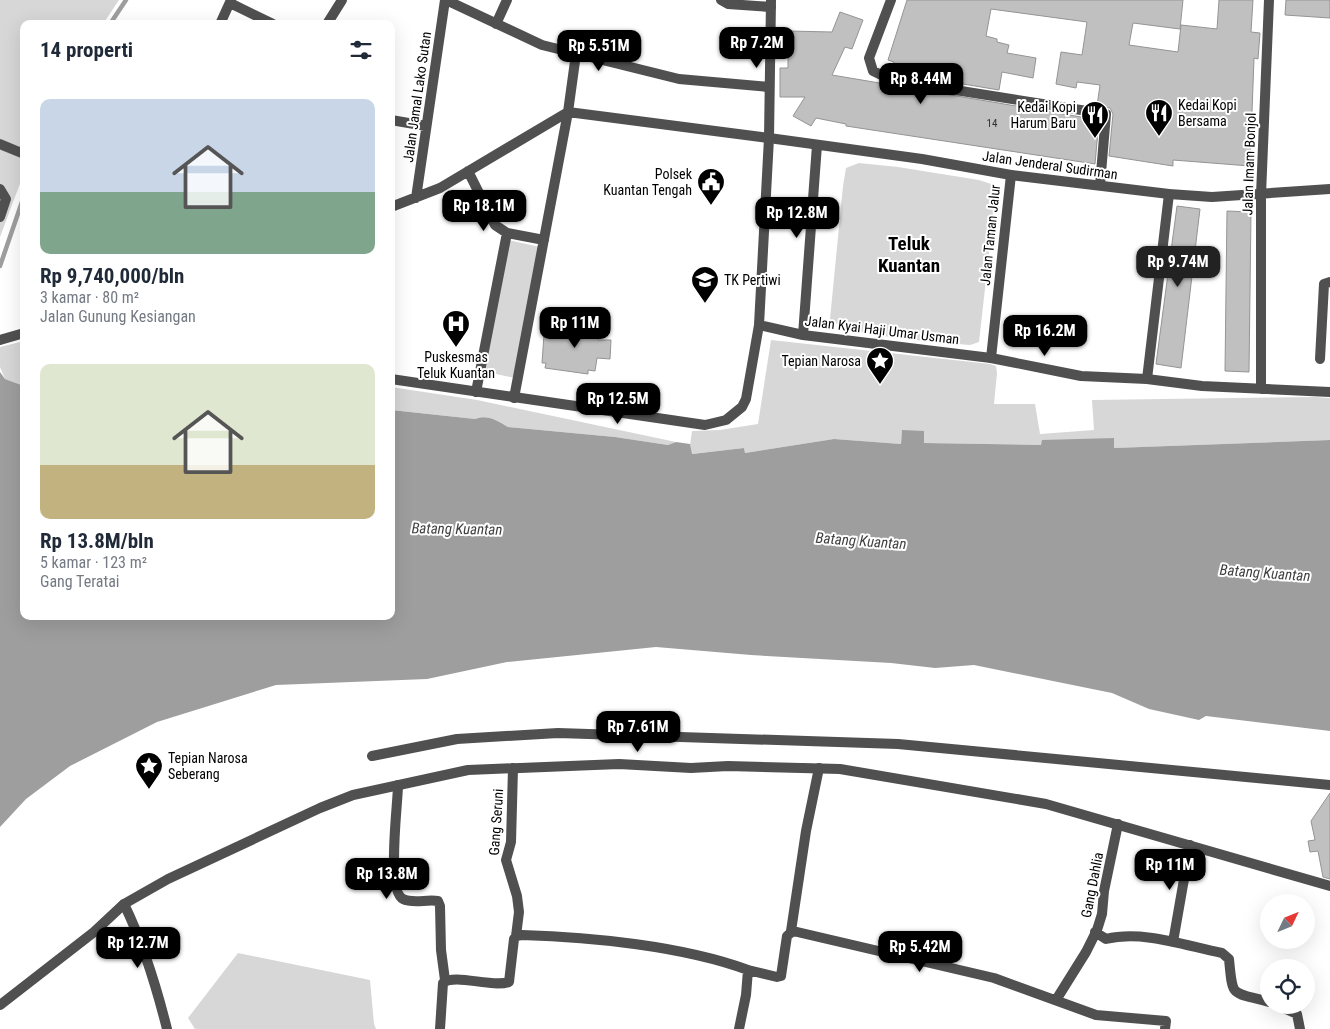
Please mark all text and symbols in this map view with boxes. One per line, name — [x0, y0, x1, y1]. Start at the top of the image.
pin: Rp 7.2M — [711, 27, 803, 69]
street label: Jalan Jamal Lako Sutan — [400, 30, 434, 164]
pin: Rp 5.51M — [547, 30, 651, 72]
text: Rp 7.2M — [730, 33, 784, 52]
icon: filters — [347, 36, 375, 64]
text: Rp 5.51M — [568, 36, 630, 55]
text: 14 properti — [40, 38, 133, 62]
pin: Rp 8.44M — [869, 62, 973, 105]
text: Rp 8.44M — [890, 69, 952, 88]
place label: Kedai Kopi Bersama — [1178, 97, 1237, 129]
restaurant icon: Kedai Kopi Bersama — [1144, 98, 1174, 137]
place label: Kedai Kopi Harum Baru — [1010, 99, 1076, 131]
restaurant icon: Kedai Kopi Harum Baru — [1080, 100, 1110, 139]
street label: Jalan Imam Bonjol — [1239, 112, 1259, 216]
house number: 14 — [987, 117, 998, 130]
icon: home — [163, 132, 253, 222]
street label: Jalan Jenderal Sudirman — [981, 148, 1119, 182]
place label: Polsek Kuantan Tengah — [603, 166, 693, 198]
public building icon: Polsek Kuantan Tengah — [696, 167, 726, 206]
street label: Jalan Taman Jalur — [977, 184, 1003, 286]
pin: Rp 18.1M — [432, 190, 536, 232]
text: Rp 18.1M — [453, 196, 515, 215]
pin: Rp 12.8M — [745, 196, 849, 239]
text: Rp 12.8M — [766, 203, 828, 222]
district label: Teluk Kuantan — [878, 232, 940, 277]
pin: Rp 9.74M — [1126, 246, 1230, 288]
text: Rp 9.74M — [1147, 252, 1209, 271]
text: Rp 9,740,000/bln — [40, 264, 184, 288]
school or university icon: TK Pertiwi — [690, 265, 720, 304]
place label: TK Pertiwi — [724, 272, 781, 288]
text: 3 kamar · 80 m² — [40, 288, 139, 307]
pin: Rp 11M — [534, 306, 616, 349]
text: Jalan Gunung Kesiangan — [40, 307, 196, 326]
hospital icon: Puskesmas Teluk Kuantan — [441, 309, 471, 348]
text: Rp 11M — [551, 313, 599, 332]
street label: Jalan Kyai Haji Umar Usman — [804, 313, 960, 347]
pin: Rp 16.2M — [993, 314, 1097, 357]
text: Rp 16.2M — [1014, 321, 1076, 340]
place icon: Tepian Narosa — [865, 346, 895, 385]
place label: Puskesmas Teluk Kuantan — [417, 349, 495, 381]
place label: Tepian Narosa — [781, 353, 861, 369]
pin: Rp 12.5M — [566, 382, 670, 425]
text: Rp 12.5M — [587, 389, 649, 408]
icon: home — [163, 397, 253, 487]
water label: Batang Kuantan — [411, 519, 503, 539]
text: Rp 13.8M/bln — [40, 529, 154, 553]
water label: Batang Kuantan — [815, 529, 907, 553]
text: 5 kamar · 123 m² — [40, 553, 147, 572]
water label: Batang Kuantan — [1219, 561, 1311, 585]
text: Gang Teratai — [40, 572, 119, 591]
pin: Rp 7.61M — [586, 710, 690, 753]
text: Rp 7.61M — [607, 717, 669, 736]
place label: Tepian Narosa Seberang — [168, 750, 248, 782]
place icon: Tepian Narosa Seberang — [134, 751, 164, 790]
street label: Gang Seruni — [486, 788, 506, 856]
pin: Rp 11M — [1129, 848, 1211, 891]
street label: Gang Dahlia — [1078, 851, 1106, 919]
text: Rp 11M — [1146, 855, 1194, 874]
pin: Rp 13.8M — [335, 858, 439, 900]
text: Rp 13.8M — [356, 864, 418, 883]
north arrow — [1260, 894, 1315, 949]
map controls — [1260, 894, 1315, 1014]
pin: Rp 12.7M — [86, 926, 190, 969]
pin: Rp 5.42M — [868, 930, 972, 973]
text: Rp 12.7M — [107, 933, 169, 952]
text: Rp 5.42M — [889, 937, 951, 956]
button: locate — [1260, 959, 1315, 1014]

